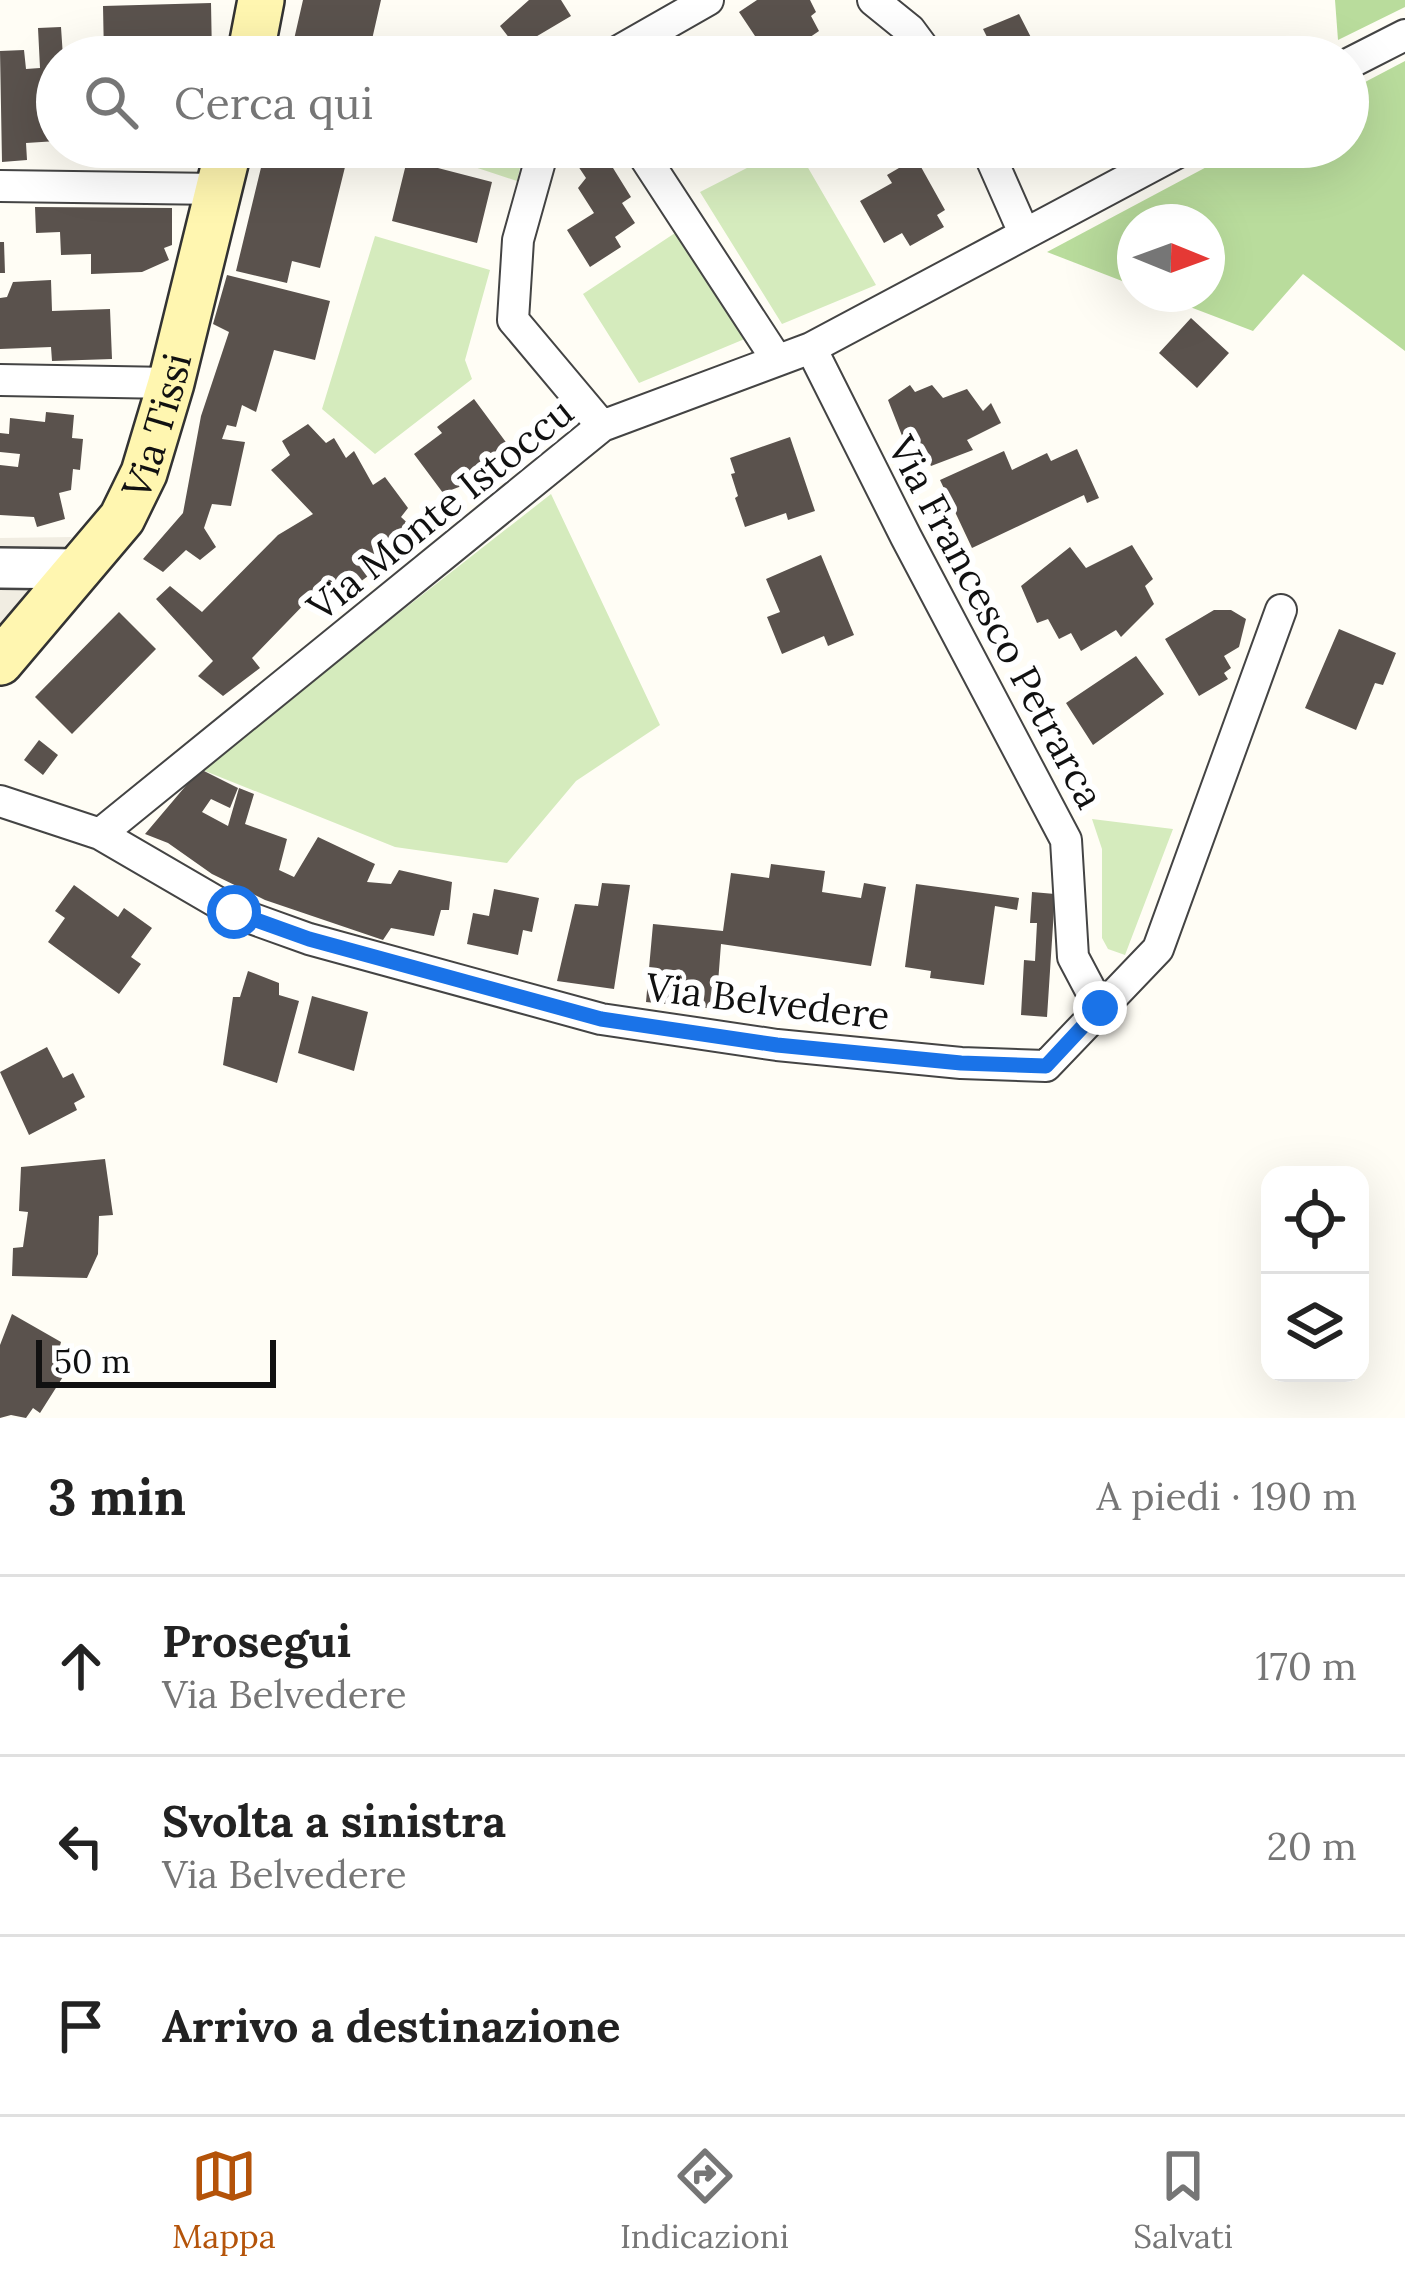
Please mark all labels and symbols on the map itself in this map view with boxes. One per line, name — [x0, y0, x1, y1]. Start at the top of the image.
north arrow — [1117, 204, 1225, 312]
street label: Via Tissi — [110, 348, 202, 508]
street label: Via Monte Istoccu — [296, 386, 583, 632]
street label: Via Francesco Petrarca — [876, 426, 1115, 817]
route start — [207, 885, 261, 939]
street label: Via Belvedere — [643, 961, 893, 1041]
route end — [1073, 981, 1127, 1035]
scale bar — [36, 1334, 276, 1387]

